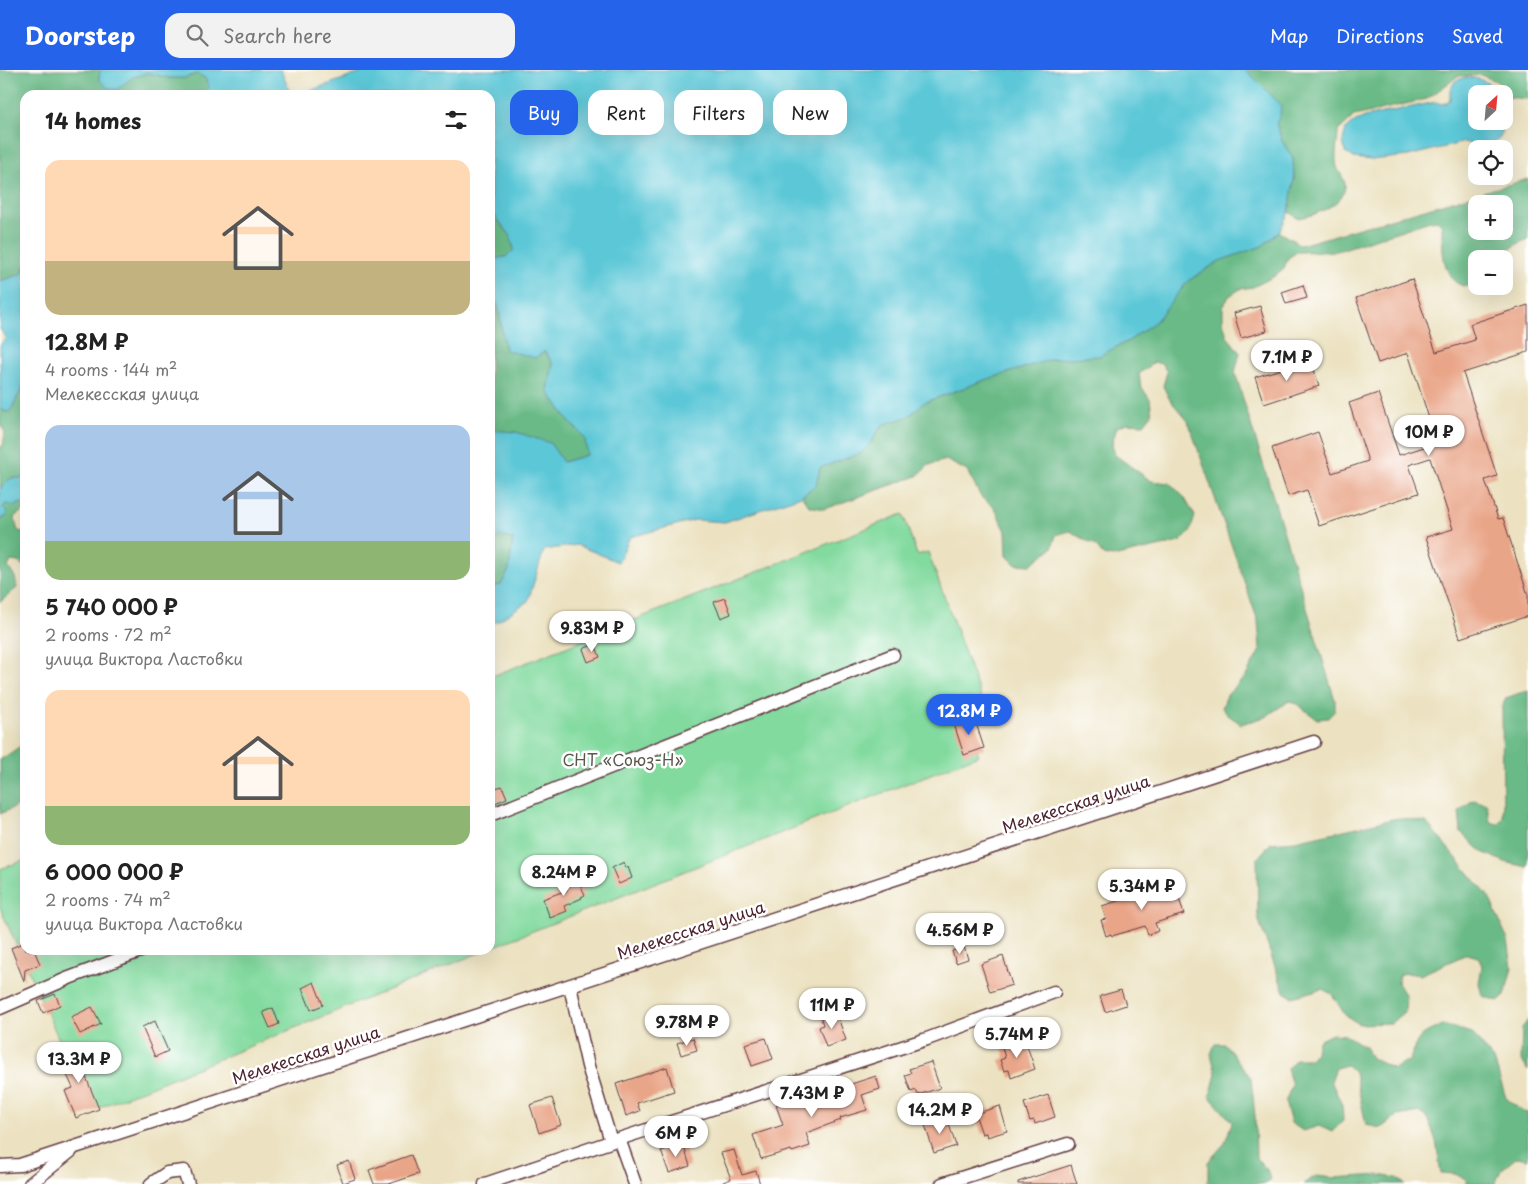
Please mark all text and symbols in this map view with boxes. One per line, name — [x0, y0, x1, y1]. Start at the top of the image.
search box — [165, 13, 515, 58]
text: Doorstep — [25, 17, 135, 53]
icon: search — [183, 21, 211, 49]
text: Search here — [223, 21, 332, 49]
text: Map — [1270, 22, 1308, 49]
text: Directions — [1336, 22, 1424, 49]
text: Saved — [1452, 22, 1503, 49]
north arrow — [1468, 85, 1512, 130]
map controls — [1468, 85, 1513, 295]
chip: Buy — [510, 90, 578, 135]
chip: Rent — [588, 90, 664, 135]
chip: Filters — [674, 90, 763, 135]
chip: New — [773, 90, 847, 135]
text: 14 homes — [45, 104, 141, 136]
icon: filters — [442, 106, 470, 134]
button: locate — [1468, 140, 1513, 185]
icon: home — [213, 193, 303, 283]
button: + — [1468, 195, 1513, 240]
button: − — [1468, 250, 1513, 295]
text: 12.8M ₽ — [45, 325, 128, 357]
pin: 7.1M ₽ — [1246, 340, 1328, 382]
text: 7.1M ₽ — [1262, 344, 1312, 368]
text: 4 rooms · 144 m² — [45, 357, 177, 381]
text: Мелекесская улица — [45, 381, 199, 405]
pin: 10M ₽ — [1394, 414, 1464, 457]
text: 10M ₽ — [1405, 419, 1453, 443]
icon: home — [213, 458, 303, 548]
text: 5 740 000 ₽ — [45, 590, 178, 622]
pin: 9.83M ₽ — [546, 610, 638, 653]
text: 9.83M ₽ — [560, 615, 624, 639]
text: 2 rooms · 72 m² — [45, 622, 172, 646]
text: улица Виктора Ластовки — [45, 646, 243, 670]
pin: 12.8M ₽ — [923, 694, 1015, 736]
text: 12.8M ₽ — [937, 698, 1001, 722]
icon: home — [213, 723, 303, 813]
park label: СНТ «Союз-Н» — [562, 747, 684, 771]
street label: Мелекесская улица — [999, 768, 1153, 838]
pin: 8.24M ₽ — [518, 854, 610, 897]
text: 6 000 000 ₽ — [45, 855, 183, 887]
text: 8.24M ₽ — [531, 859, 597, 883]
pin: 5.34M ₽ — [1096, 868, 1188, 911]
text: 5.34M ₽ — [1109, 873, 1175, 897]
text: 2 rooms · 74 m² — [45, 887, 171, 911]
street label: Мелекесская улица — [614, 894, 768, 964]
text: улица Виктора Ластовки — [45, 911, 243, 935]
pin: 4.56M ₽ — [914, 912, 1006, 955]
text: 4.56M ₽ — [926, 917, 994, 941]
pin: 11M ₽ — [797, 988, 867, 1030]
text: 11M ₽ — [810, 992, 854, 1016]
pin: 9.78M ₽ — [641, 1004, 733, 1047]
text: 9.78M ₽ — [656, 1009, 718, 1033]
pin: 5.74M ₽ — [971, 1016, 1063, 1059]
street label: Мелекесская улица — [229, 1019, 383, 1089]
text: 5.74M ₽ — [985, 1021, 1049, 1045]
pin: 13.3M ₽ — [33, 1042, 125, 1084]
text: 13.3M ₽ — [48, 1046, 110, 1070]
pin: 7.43M ₽ — [766, 1076, 858, 1118]
text: 7.43M ₽ — [780, 1080, 844, 1104]
pin: 14.2M ₽ — [894, 1092, 986, 1135]
text: 14.2M ₽ — [908, 1097, 972, 1121]
pin: 6M ₽ — [646, 1116, 706, 1158]
text: 6M ₽ — [655, 1120, 697, 1144]

